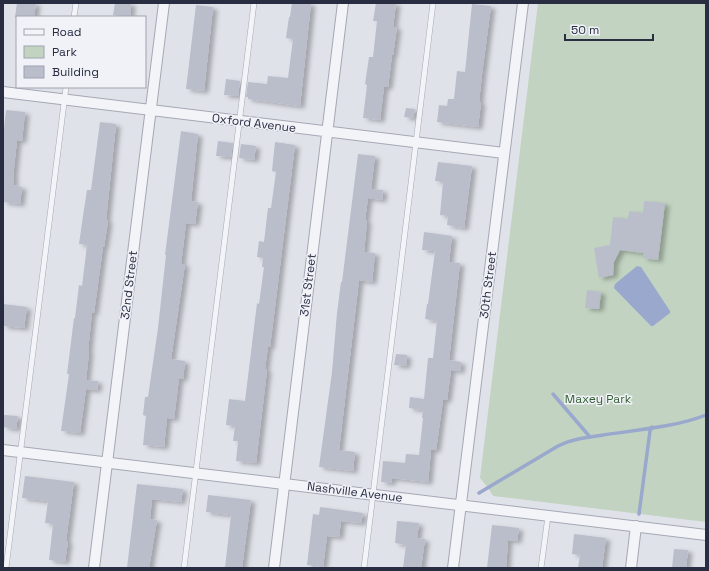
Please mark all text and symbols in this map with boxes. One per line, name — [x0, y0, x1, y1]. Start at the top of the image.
legend — [16, 16, 146, 88]
scale bar — [565, 16, 653, 42]
text: 50 m — [571, 22, 599, 38]
text: Road — [52, 24, 81, 40]
text: Park — [52, 44, 77, 60]
text: Building — [52, 64, 99, 80]
street label: Oxford Avenue — [211, 110, 297, 136]
street label: 32nd Street — [117, 250, 141, 320]
street label: 30th Street — [476, 250, 500, 320]
street label: 31st Street — [296, 252, 320, 318]
park label: Maxey Park — [565, 391, 632, 407]
street label: Nashville Avenue — [306, 478, 404, 506]

